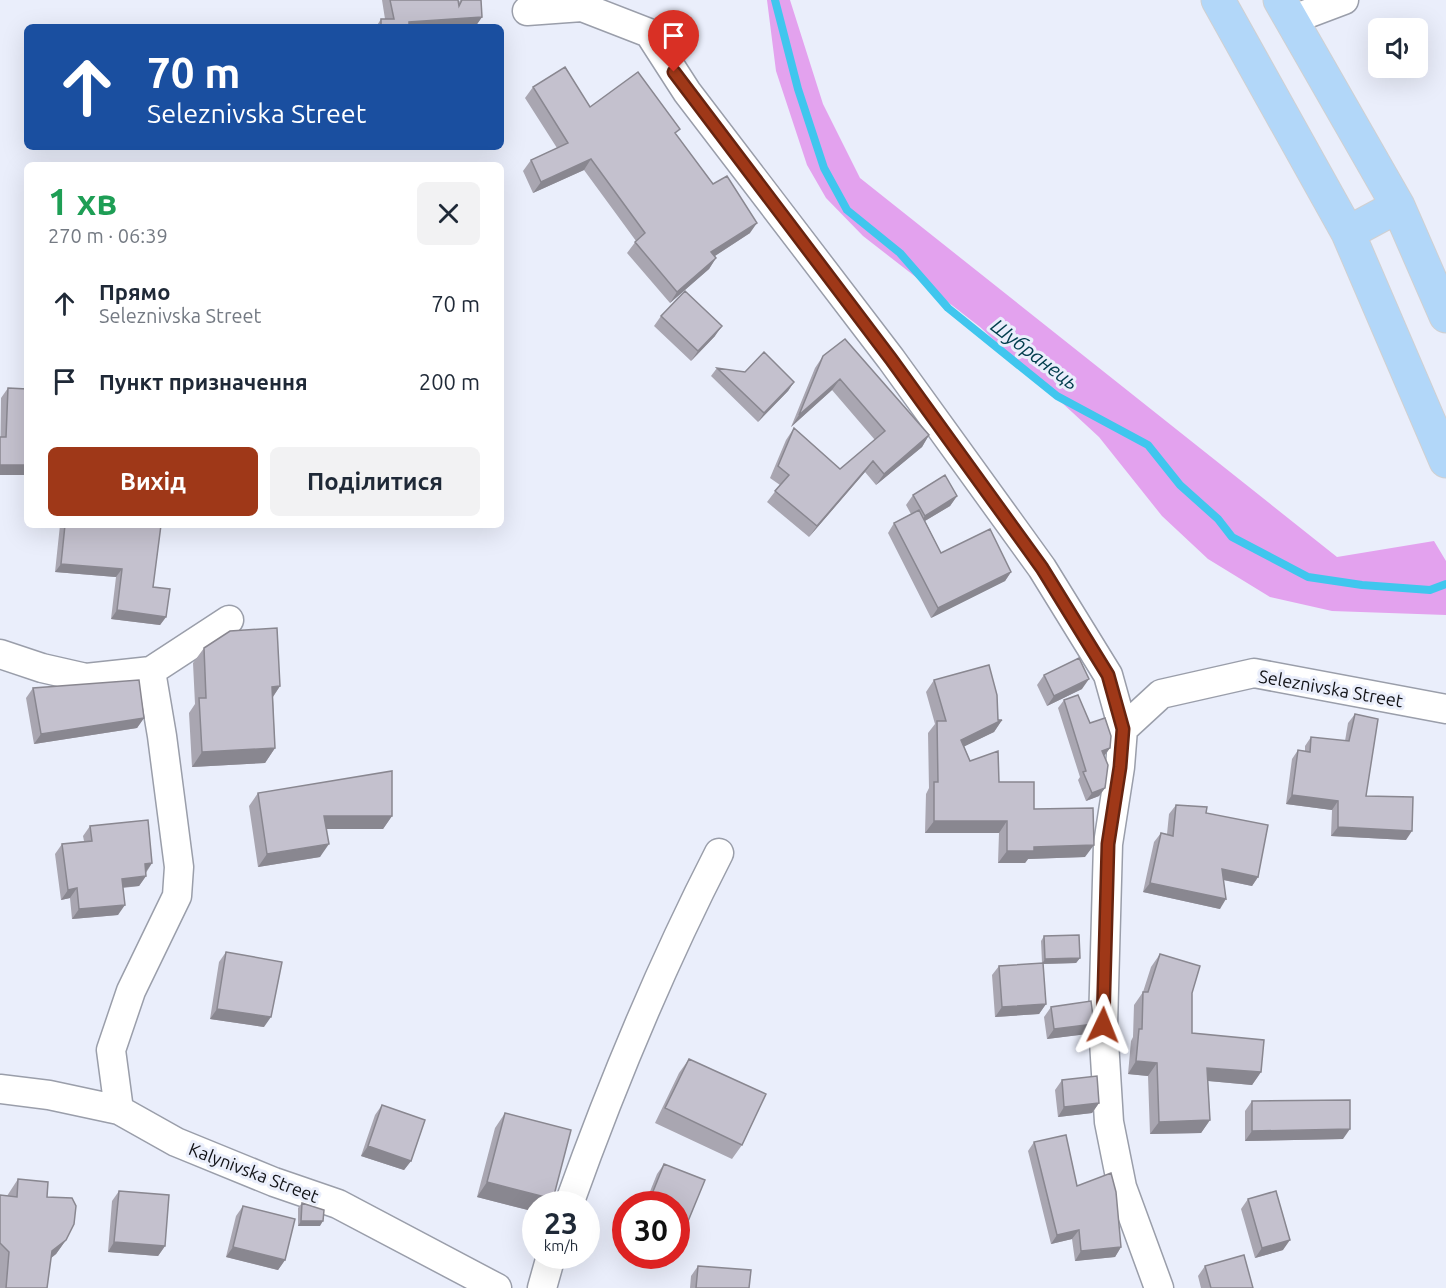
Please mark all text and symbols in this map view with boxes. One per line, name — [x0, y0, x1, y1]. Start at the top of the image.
pin — [648, 10, 699, 72]
map controls — [1368, 18, 1428, 78]
button: sound — [1368, 18, 1428, 78]
icon: arrive — [657, 19, 690, 52]
icon: ahead — [48, 48, 126, 126]
text: 70 m — [147, 49, 241, 96]
text: Seleznivska Street — [147, 98, 366, 128]
text: 1 хв — [48, 181, 117, 222]
button: close — [417, 182, 480, 245]
text: 270 m · 06:39 — [48, 224, 168, 247]
text: Прямо — [99, 279, 170, 304]
icon: ahead — [48, 287, 81, 320]
text: 70 m — [431, 291, 480, 316]
text: Seleznivska Street — [99, 304, 261, 327]
water label: Шубранець — [987, 314, 1083, 394]
icon: arrive — [48, 365, 81, 398]
text: Пункт призначення — [99, 369, 308, 394]
text: 200 m — [419, 369, 480, 394]
button: Вихід — [48, 447, 258, 516]
button: Поділитися — [270, 447, 480, 516]
street label: Seleznivska Street — [1257, 665, 1405, 711]
position arrow — [1071, 993, 1135, 1057]
street label: Kalynivska Street — [186, 1138, 322, 1206]
speed limit sign: 30 — [612, 1191, 690, 1269]
text: 23 — [544, 1206, 578, 1240]
text: km/h — [544, 1237, 578, 1254]

